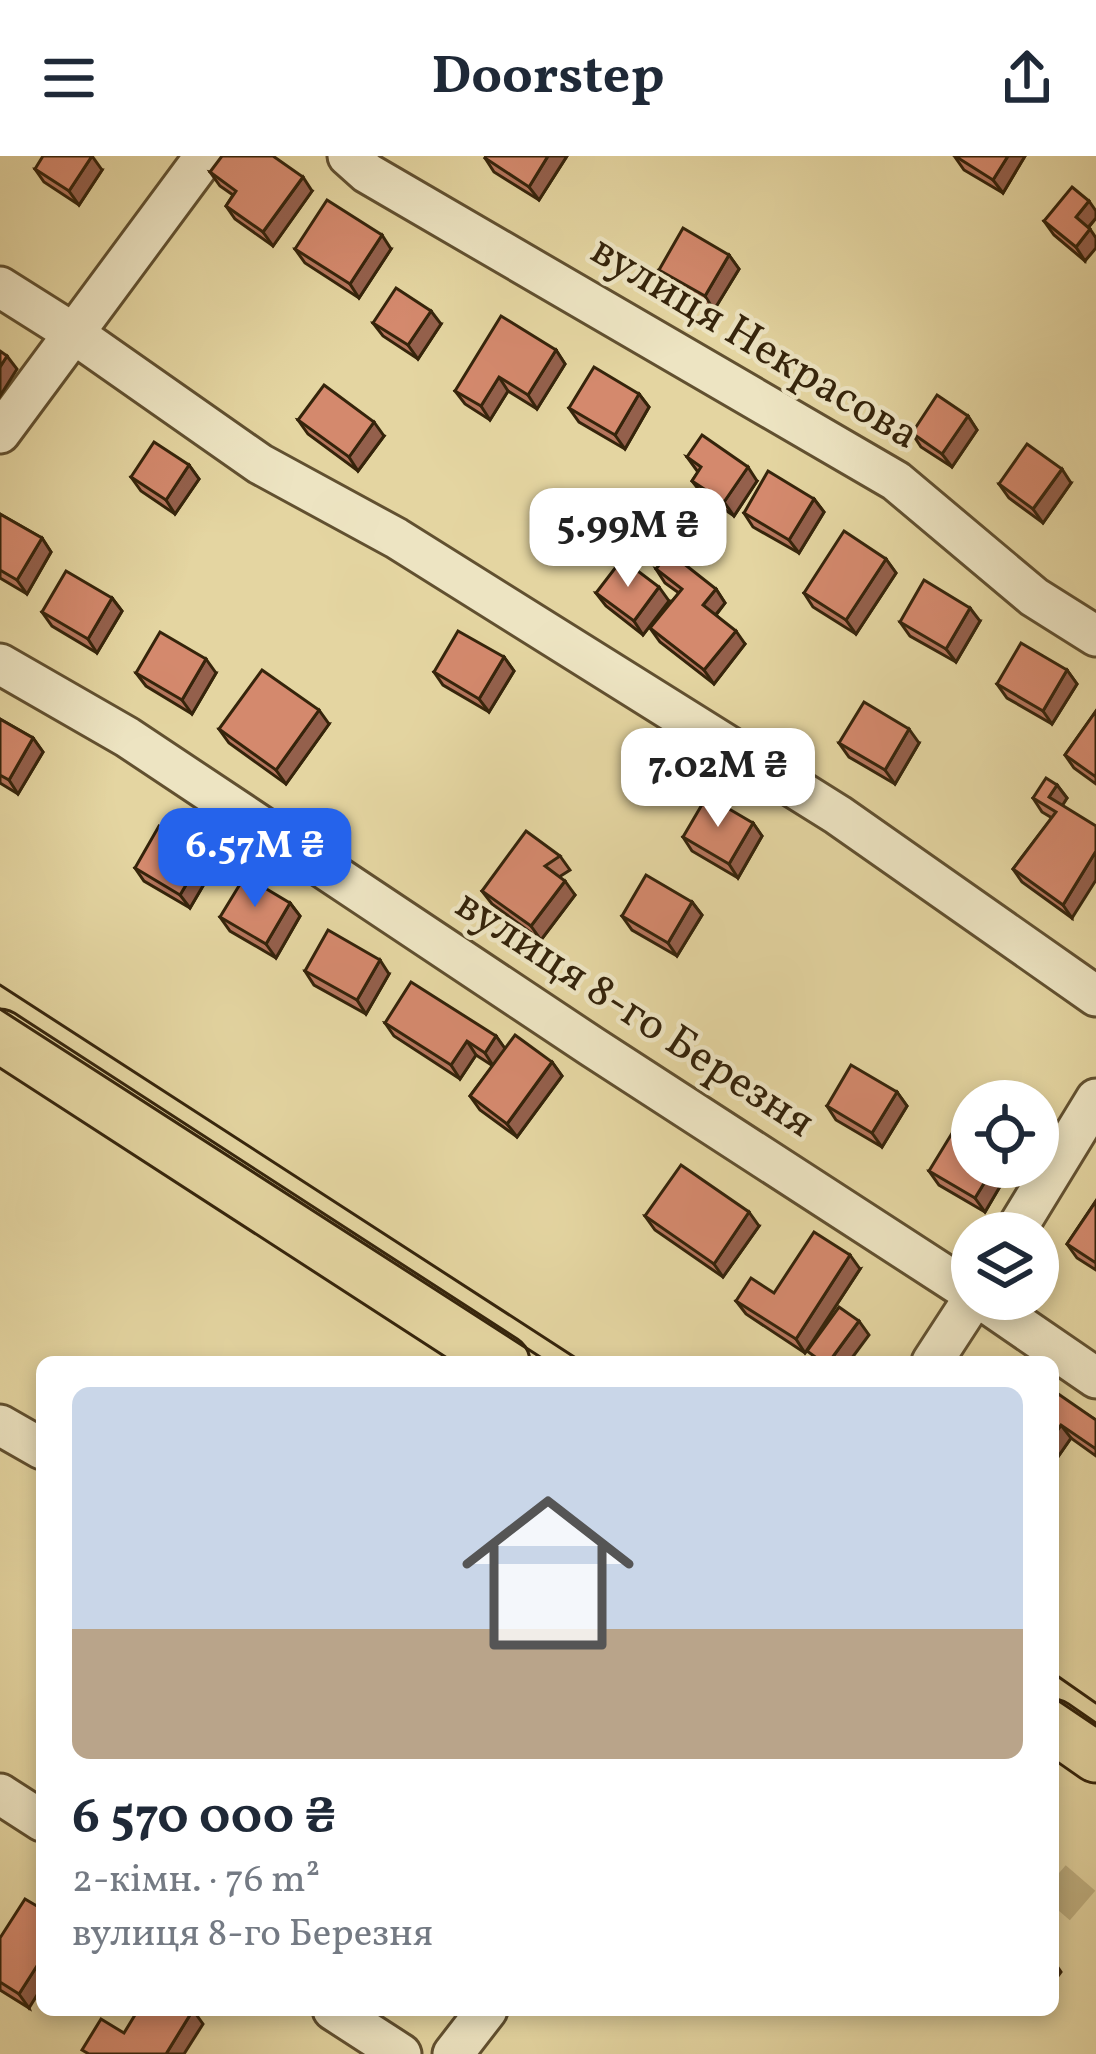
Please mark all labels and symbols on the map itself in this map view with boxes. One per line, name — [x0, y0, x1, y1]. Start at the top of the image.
street label: вулиця Некрасова — [578, 221, 930, 467]
pin: 5.99M ₴ — [517, 488, 739, 590]
pin: 7.02M ₴ — [607, 728, 829, 830]
pin: 6.57M ₴ — [144, 808, 366, 910]
street label: вулиця 8-го Березня — [442, 875, 826, 1155]

